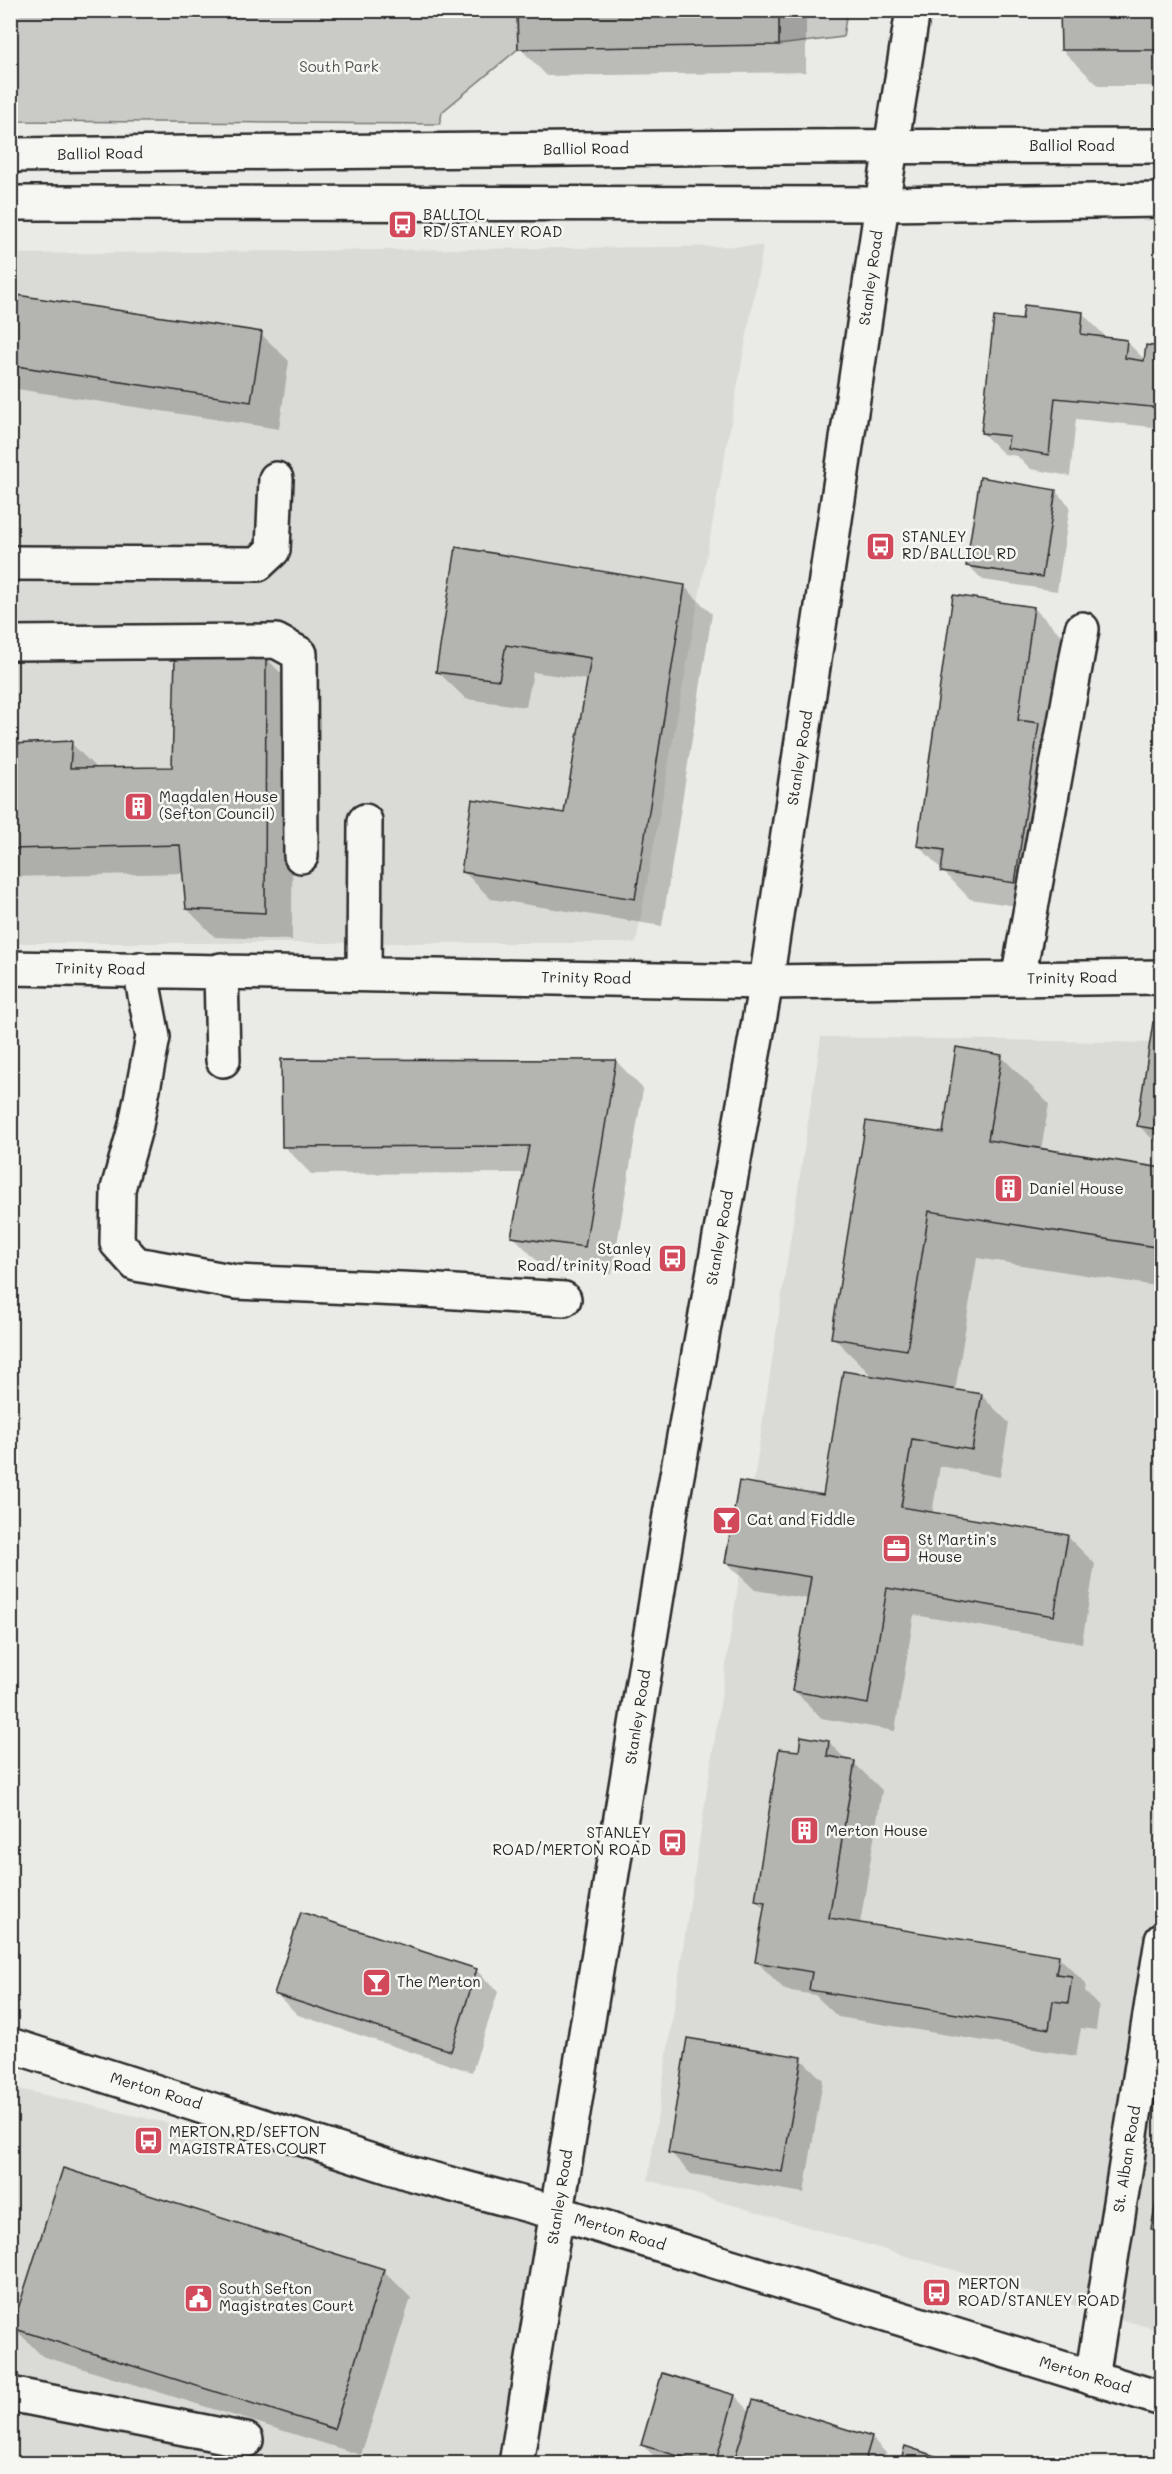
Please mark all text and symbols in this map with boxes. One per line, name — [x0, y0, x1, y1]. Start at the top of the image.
park label: South Park — [299, 56, 379, 76]
street label: Balliol Road — [1029, 135, 1115, 155]
street label: Balliol Road — [543, 137, 629, 159]
street label: Balliol Road — [57, 142, 143, 164]
place label: BALLIOL RD/STANLEY ROAD — [423, 204, 562, 241]
bus stop icon: BALLIOL RD/STANLEY ROAD — [386, 208, 418, 240]
street label: Stanley Road — [853, 229, 887, 327]
place label: STANLEY RD/BALLIOL RD — [902, 526, 1016, 563]
bus stop icon: STANLEY RD/BALLIOL RD — [865, 530, 897, 562]
street label: Stanley Road — [782, 709, 816, 807]
place label: Magdalen House (Sefton Council) — [159, 786, 278, 823]
building icon: Magdalen House (Sefton Council) — [122, 790, 154, 822]
street label: Trinity Road — [55, 957, 145, 979]
street label: Trinity Road — [541, 966, 631, 988]
street label: Trinity Road — [1027, 966, 1117, 988]
building icon: Daniel House — [992, 1173, 1024, 1205]
place label: Daniel House — [1029, 1178, 1124, 1198]
street label: Stanley Road — [701, 1189, 737, 1287]
place label: Stanley Road/trinity Road — [518, 1238, 651, 1275]
bus stop icon: Stanley Road/trinity Road — [656, 1242, 688, 1274]
bar icon: Cat and Fiddle — [710, 1504, 742, 1536]
place label: Cat and Fiddle — [747, 1509, 855, 1529]
place label: St Martin's House — [918, 1529, 997, 1566]
office icon: St Martin's House — [881, 1533, 913, 1565]
street label: Stanley Road — [620, 1668, 654, 1766]
building icon: Merton House — [789, 1815, 821, 1847]
place label: Merton House — [826, 1820, 928, 1840]
place label: STANLEY ROAD/MERTON ROAD — [492, 1822, 651, 1859]
bus stop icon: STANLEY ROAD/MERTON ROAD — [656, 1826, 688, 1858]
bar icon: The Merton — [360, 1966, 392, 1998]
place label: The Merton — [397, 1971, 480, 1991]
street label: Merton Road — [108, 2067, 205, 2113]
street label: St. Alban Road — [1108, 2104, 1144, 2214]
place label: MERTON RD/SEFTON MAGISTRATES COURT — [169, 2121, 327, 2158]
bus stop icon: MERTON RD/SEFTON MAGISTRATES COURT — [132, 2125, 164, 2157]
street label: Stanley Road — [542, 2148, 576, 2246]
street label: Merton Road — [572, 2208, 669, 2254]
place label: MERTON ROAD/STANLEY ROAD — [958, 2273, 1120, 2310]
bus stop icon: MERTON ROAD/STANLEY ROAD — [921, 2277, 953, 2309]
place label: South Sefton Magistrates Court — [219, 2278, 354, 2315]
public building icon: South Sefton Magistrates Court — [182, 2282, 214, 2314]
street label: Merton Road — [1037, 2351, 1134, 2397]

